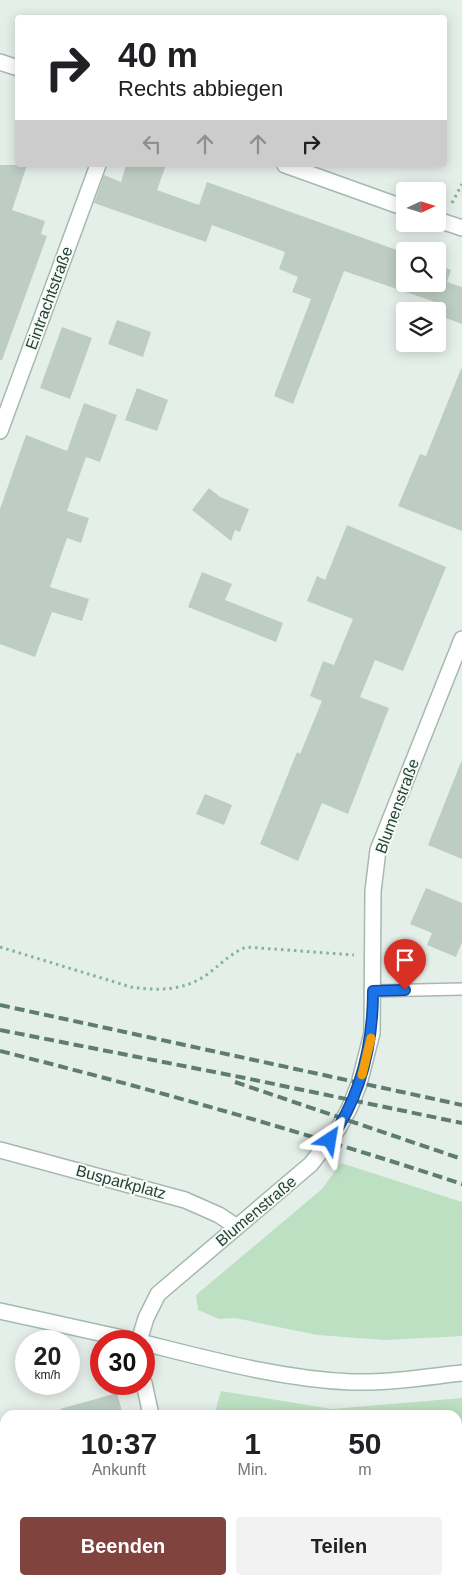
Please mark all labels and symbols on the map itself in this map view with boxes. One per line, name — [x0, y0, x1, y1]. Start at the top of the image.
north arrow — [396, 182, 446, 232]
street label: Eintrachtstraße — [22, 244, 76, 352]
street label: Blumenstraße — [372, 756, 422, 856]
pin — [384, 939, 426, 990]
position arrow — [303, 1113, 355, 1165]
street label: Busparkplatz — [74, 1162, 168, 1202]
street label: Blumenstraße — [212, 1172, 300, 1250]
speed limit sign: 30 — [90, 1330, 155, 1395]

